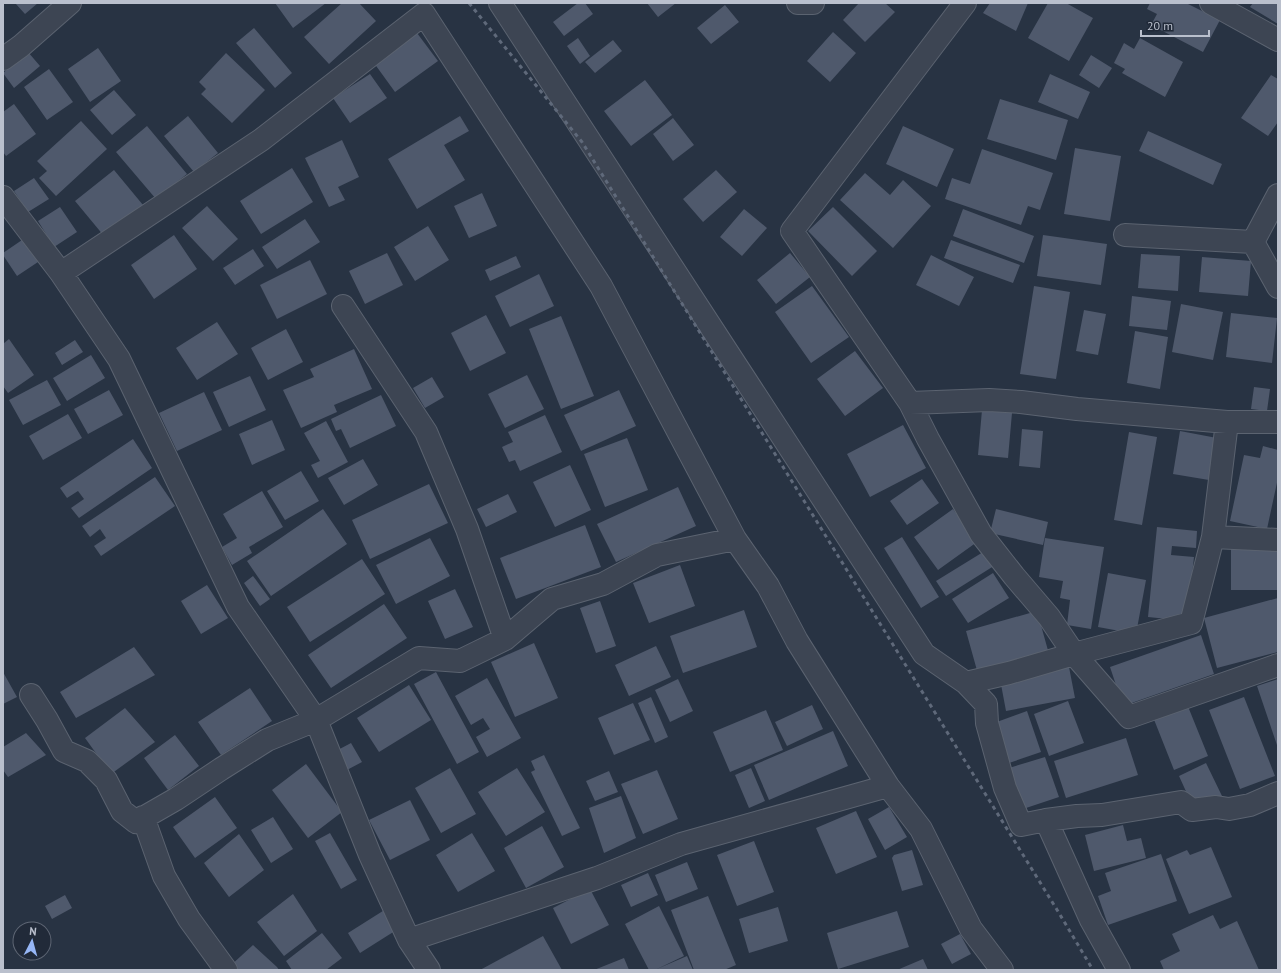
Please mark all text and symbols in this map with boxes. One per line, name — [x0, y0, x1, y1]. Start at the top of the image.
scale bar — [1141, 12, 1209, 38]
text: 20 m — [1147, 18, 1173, 33]
north arrow — [12, 921, 52, 961]
text: N — [29, 924, 37, 938]

